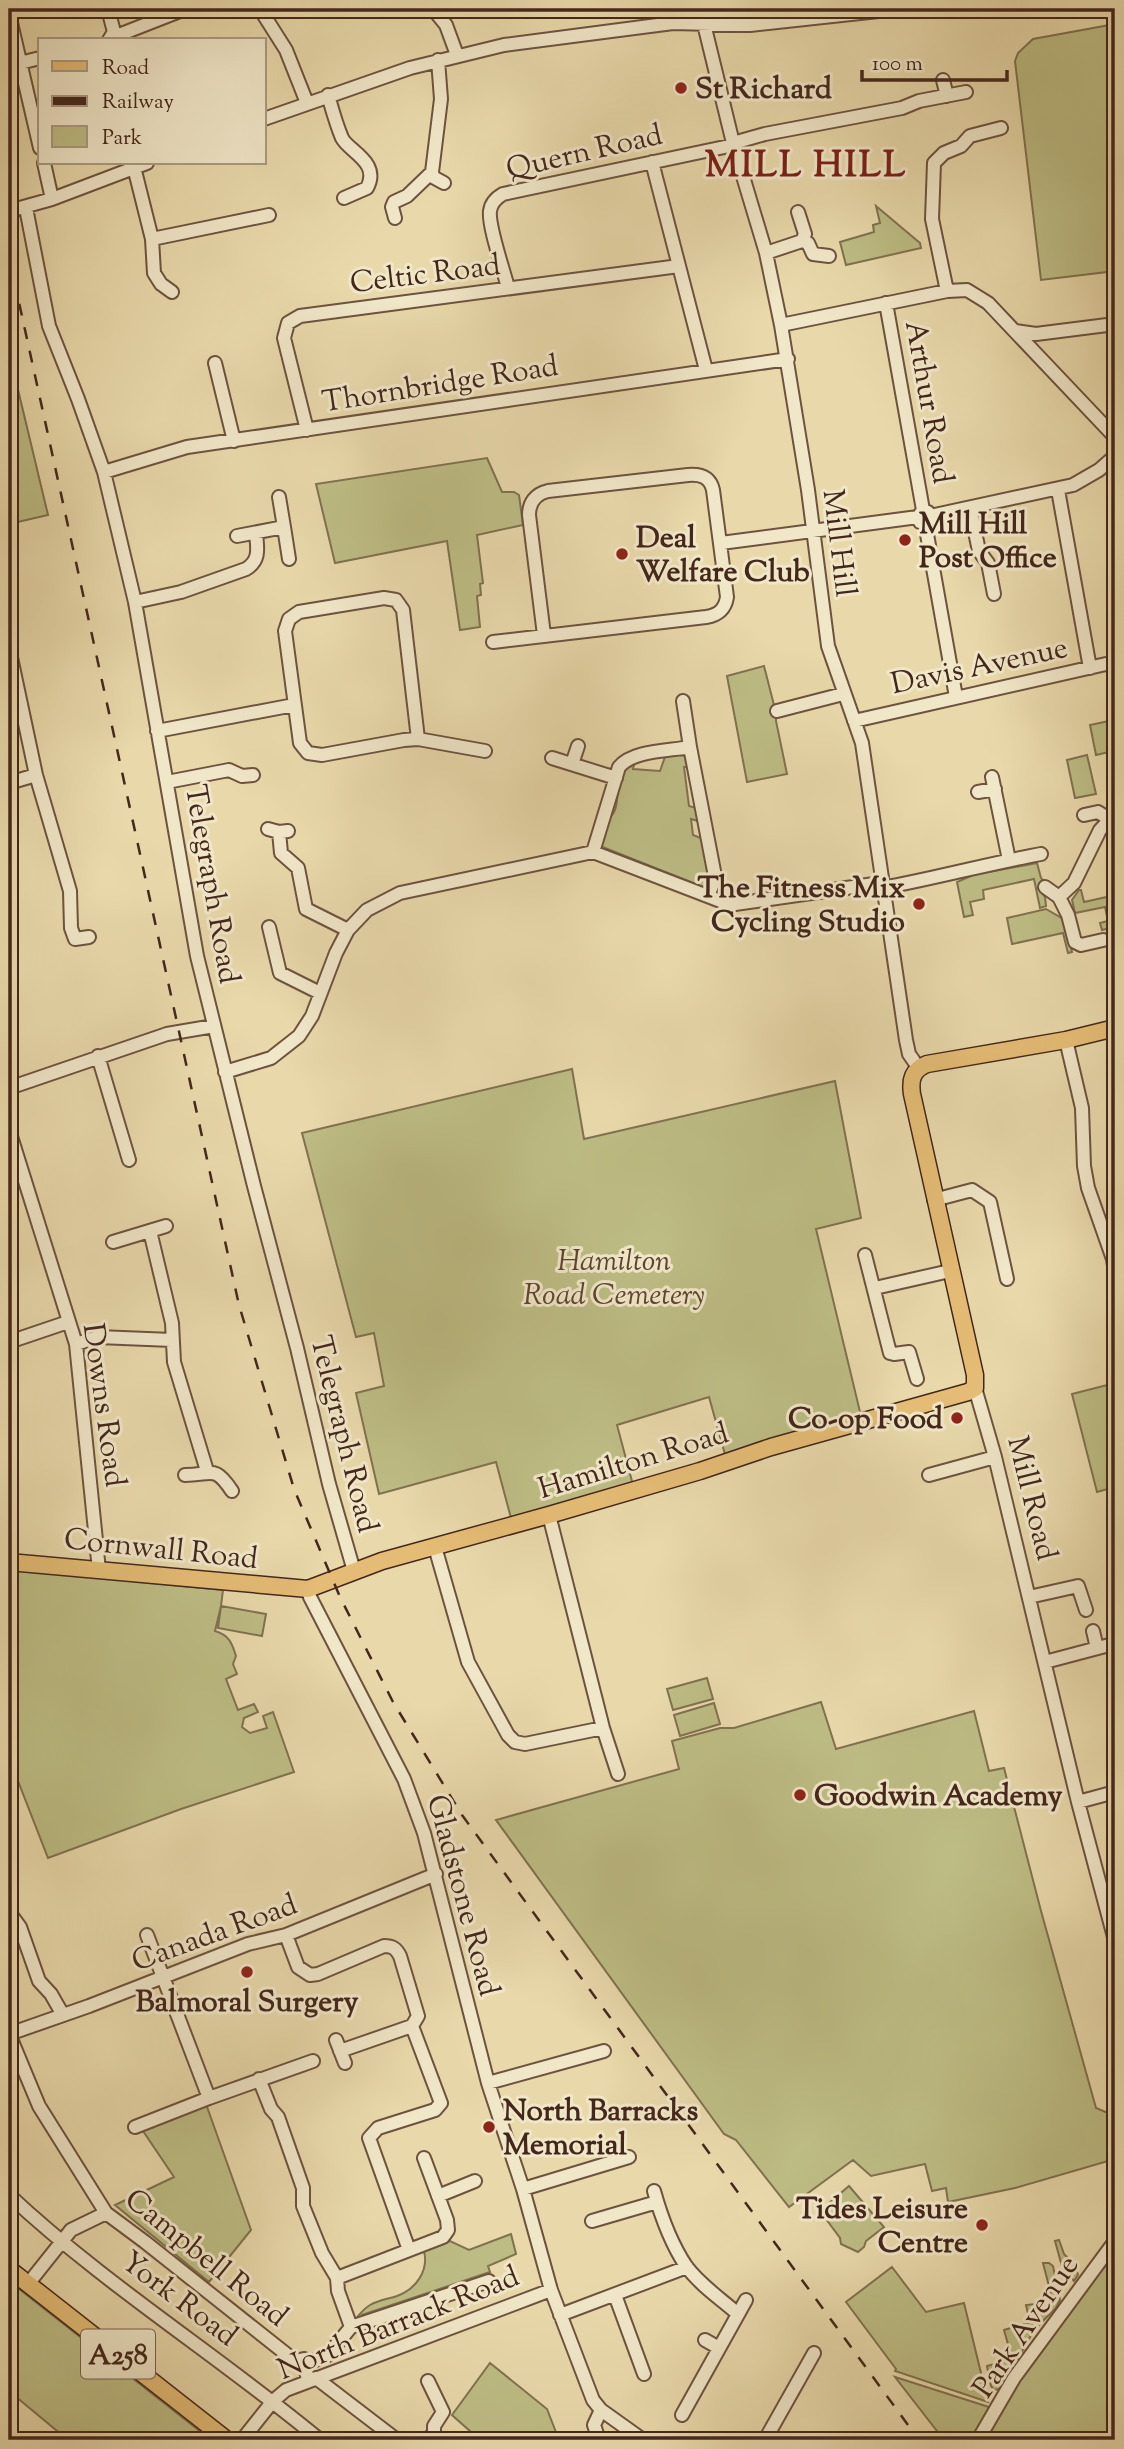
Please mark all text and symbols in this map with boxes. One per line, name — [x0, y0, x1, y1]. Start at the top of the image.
legend — [38, 38, 266, 164]
scale bar — [862, 38, 1007, 82]
text: 100 m — [872, 50, 923, 80]
text: Road — [102, 54, 149, 84]
place label: St Richard — [695, 69, 832, 112]
marker: St Richard — [673, 80, 689, 96]
text: Railway — [102, 88, 174, 118]
street label: Quern Road — [502, 115, 667, 192]
text: Park — [102, 124, 143, 154]
district label: MILL HILL — [705, 140, 907, 194]
street label: Celtic Road — [348, 245, 503, 306]
street label: Arthur Road — [892, 317, 963, 487]
street label: Thornbridge Road — [319, 346, 562, 425]
street label: Mill Hill — [810, 487, 865, 600]
place label: Mill Hill Post Office — [919, 504, 1057, 581]
place label: Deal Welfare Club — [636, 518, 810, 595]
marker: Mill Hill Post Office — [897, 532, 913, 548]
marker: Deal Welfare Club — [614, 546, 630, 562]
street label: Davis Avenue — [887, 628, 1072, 707]
street label: Telegraph Road — [172, 781, 249, 988]
place label: The Fitness Mix Cycling Studio — [698, 868, 906, 945]
marker: The Fitness Mix Cycling Studio — [911, 896, 927, 912]
park label: Hamilton Road Cemetery — [523, 1241, 705, 1318]
street label: Downs Road — [70, 1321, 135, 1490]
street label: Telegraph Road — [297, 1332, 388, 1538]
place label: Co-op Food — [788, 1399, 943, 1442]
marker: Co-op Food — [949, 1410, 965, 1426]
street label: Hamilton Road — [533, 1413, 734, 1512]
street label: Mill Road — [994, 1432, 1067, 1565]
street label: Cornwall Road — [62, 1519, 260, 1582]
place label: Goodwin Academy — [814, 1776, 1062, 1819]
marker: Goodwin Academy — [792, 1787, 808, 1803]
street label: Gladstone Road — [414, 1790, 509, 2001]
street label: Canada Road — [126, 1884, 304, 1984]
marker: Balmoral Surgery — [239, 1964, 255, 1980]
place label: Balmoral Surgery — [136, 1982, 359, 2025]
place label: North Barracks Memorial — [503, 2091, 698, 2168]
marker: North Barracks Memorial — [481, 2119, 497, 2135]
street label: Campbell Road — [114, 2180, 296, 2338]
place label: Tides Leisure Centre — [796, 2189, 968, 2266]
marker: Tides Leisure Centre — [974, 2217, 990, 2233]
street label: York Road — [111, 2242, 246, 2358]
street label: Park Avenue — [963, 2247, 1091, 2407]
street label: North Barrack Road — [272, 2256, 526, 2392]
road number: A258 — [81, 2330, 155, 2378]

